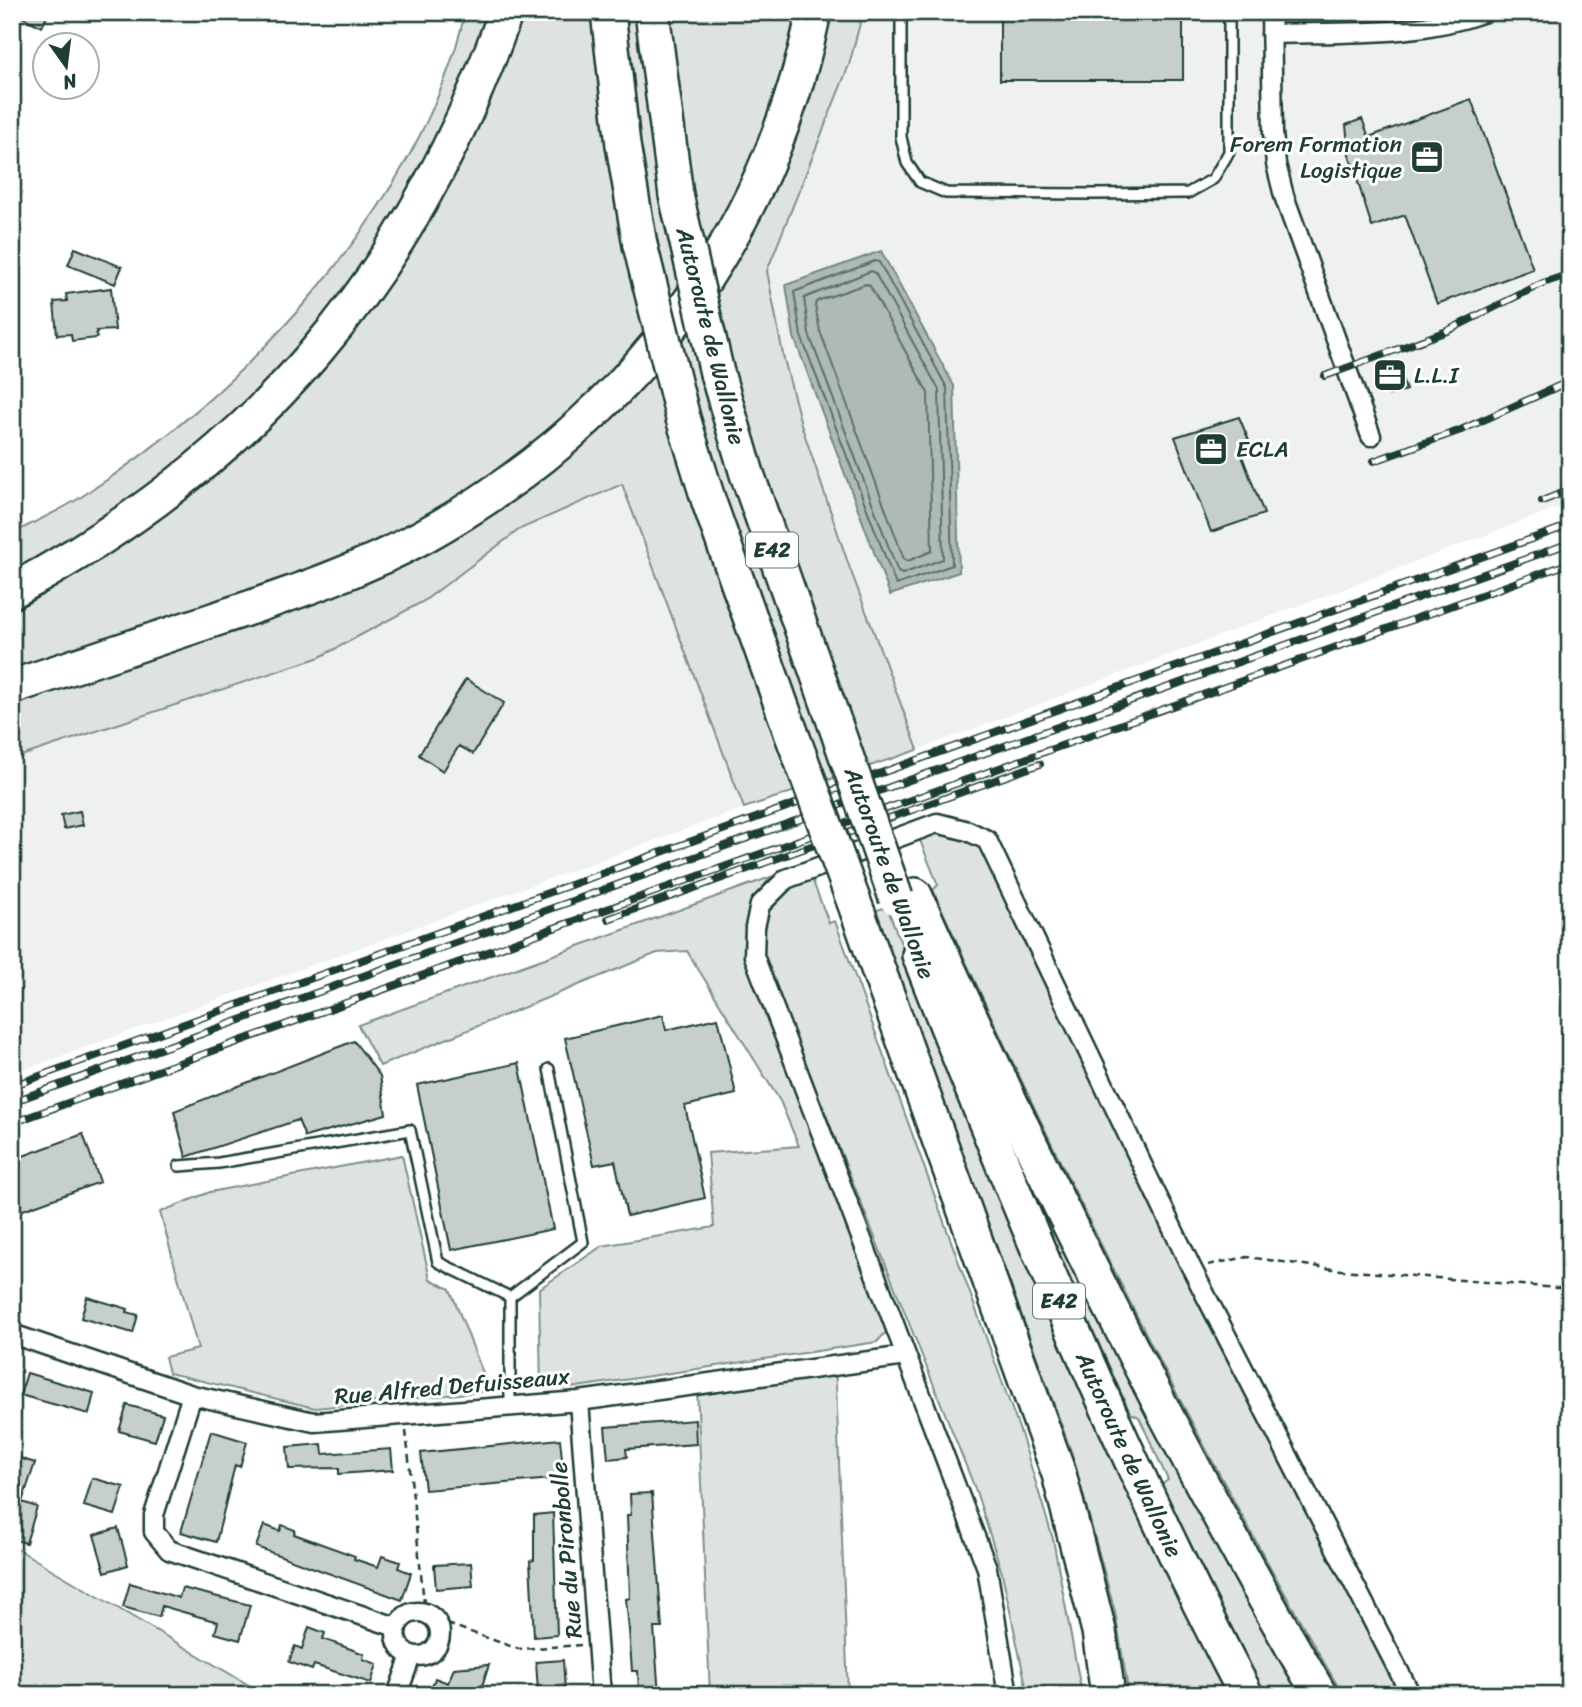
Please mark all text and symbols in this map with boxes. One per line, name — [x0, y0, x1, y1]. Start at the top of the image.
north arrow — [32, 32, 102, 102]
text: N — [59, 64, 81, 100]
place label: Forem Formation Logistique — [1230, 124, 1403, 191]
office icon: Forem Formation Logistique — [1408, 138, 1446, 176]
street label: Autoroute de Wallonie — [663, 222, 757, 450]
place label: L.L.I — [1414, 355, 1460, 396]
office icon: L.L.I — [1371, 356, 1409, 394]
place label: ECLA — [1236, 429, 1289, 470]
office icon: ECLA — [1192, 430, 1230, 468]
road number: E42 — [746, 532, 798, 568]
street label: Autoroute de Wallonie — [832, 760, 947, 985]
road number: E42 — [1033, 1284, 1085, 1318]
street label: Autoroute de Wallonie — [1063, 1344, 1194, 1565]
street label: Rue Alfred Defuisseaux — [333, 1356, 572, 1417]
street label: Rue du Pironbolle — [538, 1460, 595, 1640]

